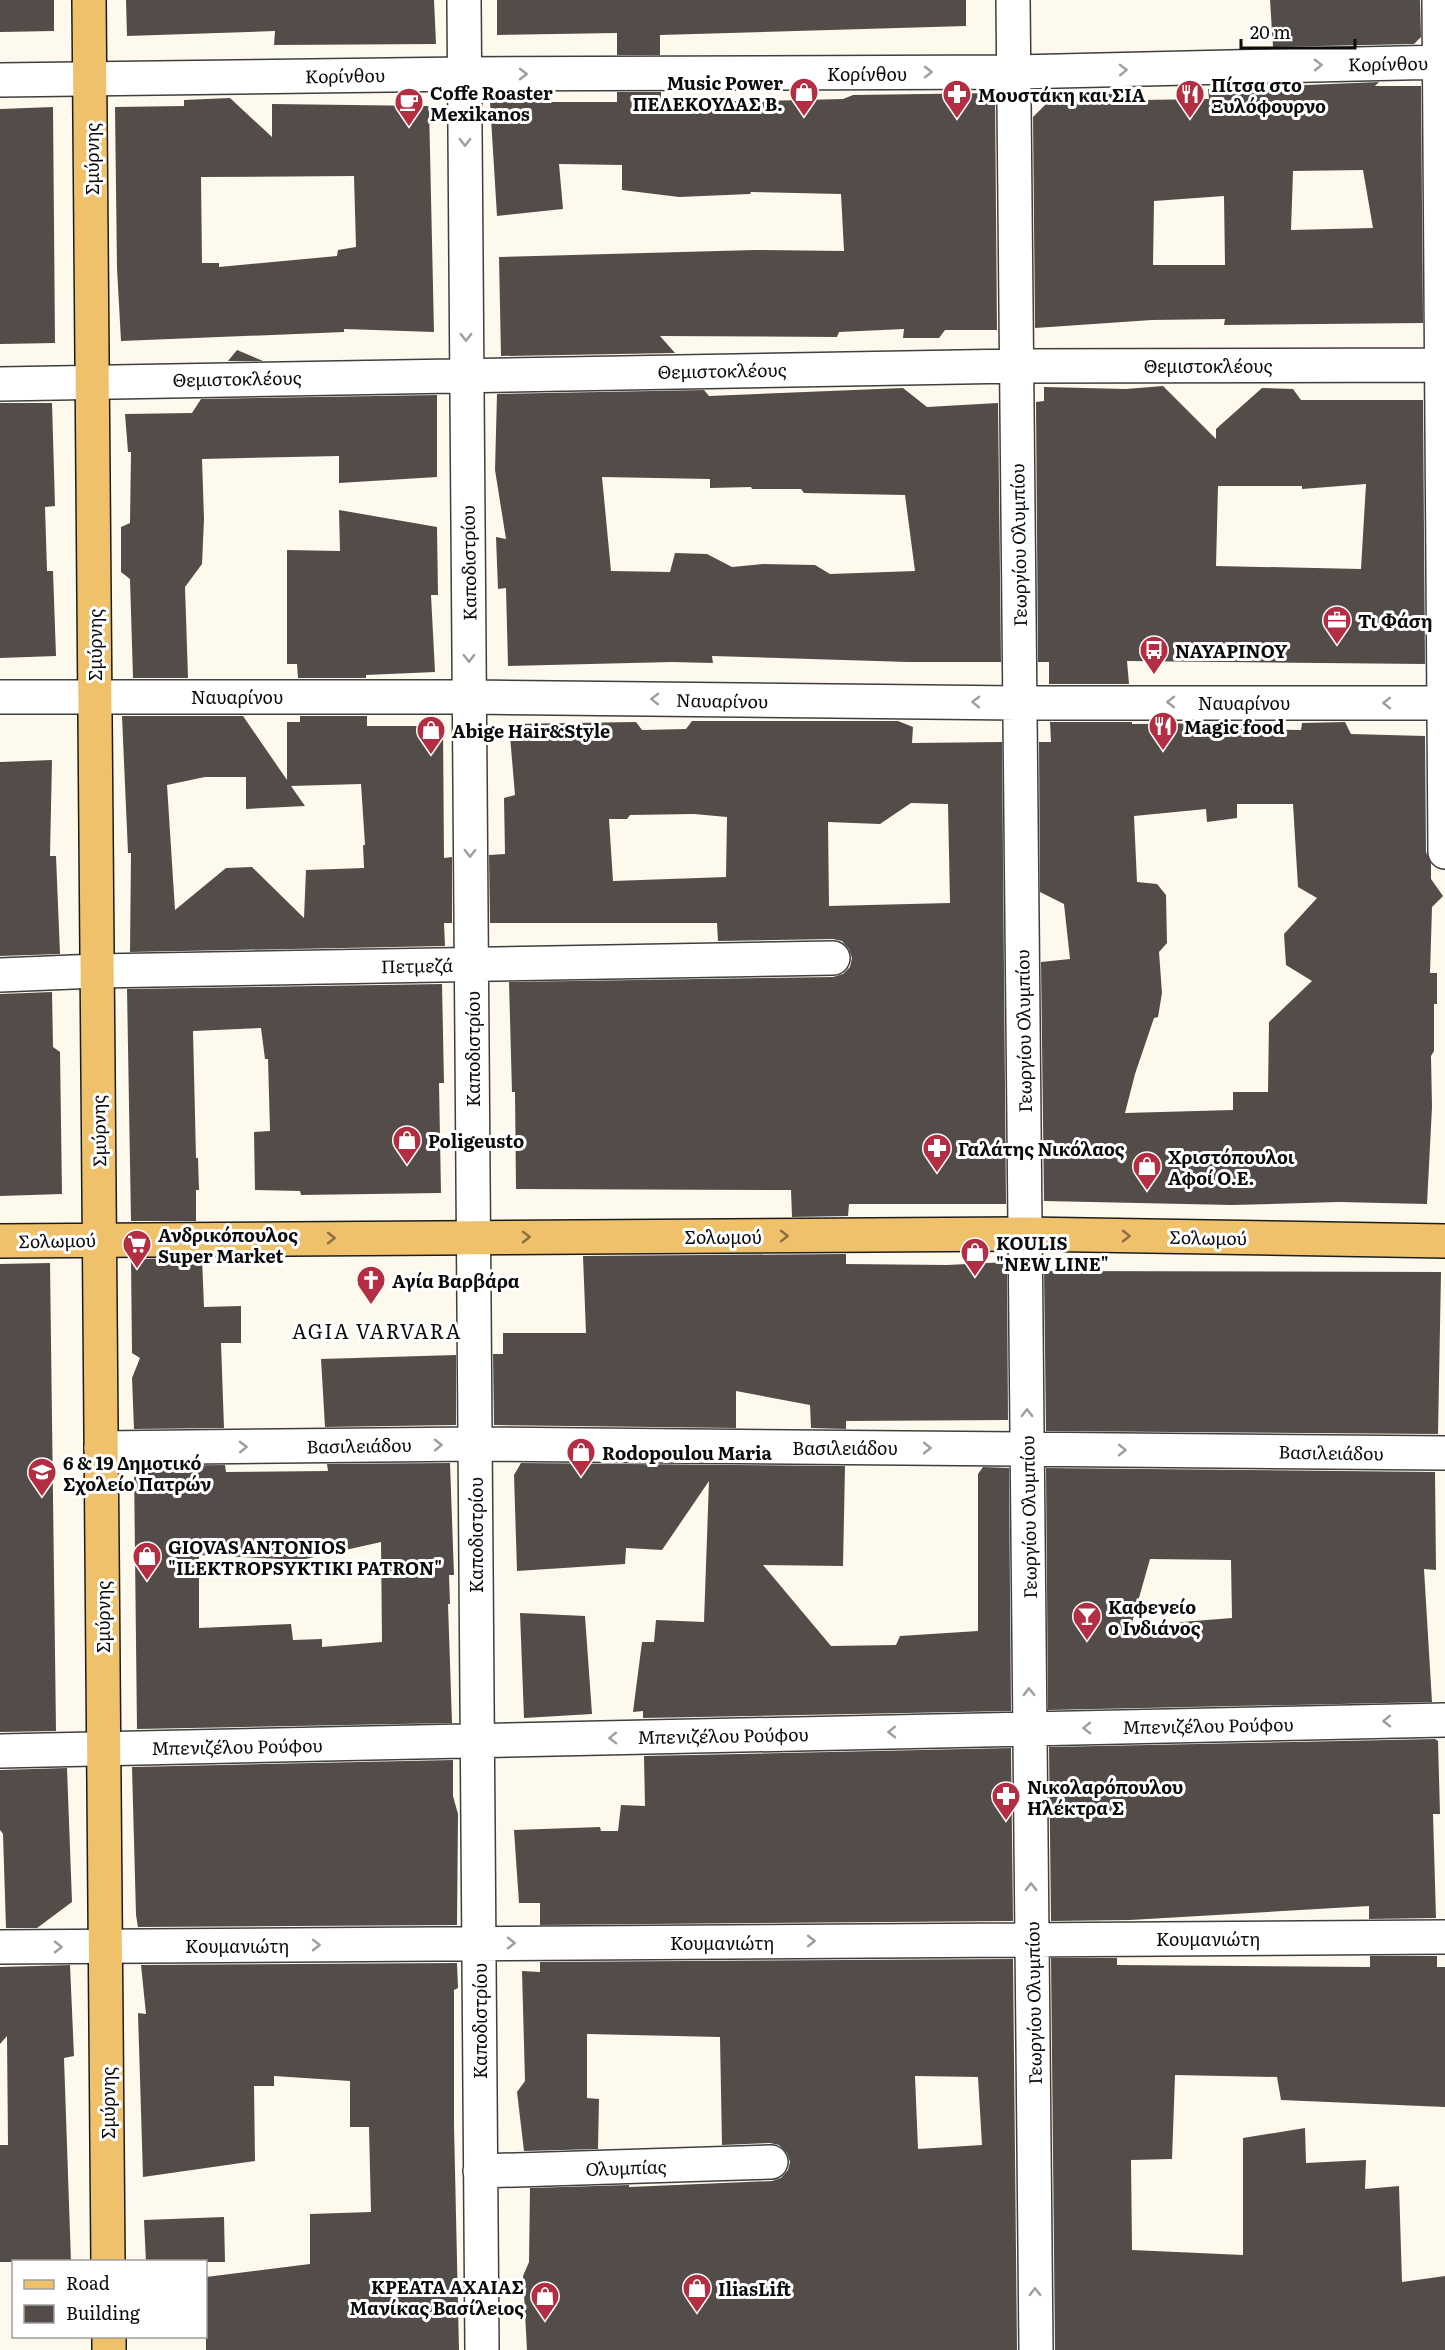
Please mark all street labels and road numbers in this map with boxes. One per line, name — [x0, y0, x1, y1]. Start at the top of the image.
street label: Κορίνθου — [1348, 49, 1428, 77]
street label: Κορίνθου — [827, 60, 907, 87]
street label: Κορίνθου — [305, 61, 385, 89]
street label: Σμύρνης — [78, 123, 105, 195]
street label: Θεμιστοκλέους — [1143, 352, 1273, 379]
street label: Θεμιστοκλέους — [657, 355, 787, 385]
street label: Θεμιστοκλέους — [172, 363, 302, 393]
street label: Γεωργίου Ολυμπίου — [1003, 463, 1033, 627]
street label: Καποδιστρίου — [453, 505, 483, 621]
street label: Σμύρνης — [81, 609, 108, 681]
street label: Ναυαρίνου — [191, 683, 283, 710]
street label: Ναυαρίνου — [676, 686, 768, 714]
street label: Ναυαρίνου — [1198, 689, 1290, 716]
street label: Γεωργίου Ολυμπίου — [1008, 949, 1038, 1113]
street label: Πετμεζά — [381, 951, 453, 979]
street label: Καποδιστρίου — [459, 991, 486, 1107]
street label: Σμύρνης — [84, 1095, 112, 1167]
street label: Σολωμού — [684, 1223, 762, 1250]
street label: Σολωμού — [1169, 1223, 1247, 1251]
street label: Σολωμού — [18, 1226, 96, 1254]
street label: Βασιλειάδου — [306, 1431, 412, 1459]
street label: Βασιλειάδου — [792, 1434, 898, 1461]
street label: Γεωργίου Ολυμπίου — [1013, 1435, 1043, 1599]
street label: Βασιλειάδου — [1278, 1438, 1384, 1466]
street label: Καποδιστρίου — [462, 1477, 489, 1593]
street label: Σμύρνης — [89, 1581, 116, 1653]
street label: Μπενιζέλου Ρούφου — [1122, 1710, 1294, 1740]
street label: Μπενιζέλου Ρούφου — [637, 1720, 809, 1750]
street label: Μπενιζέλου Ρούφου — [151, 1731, 323, 1761]
street label: Γεωργίου Ολυμπίου — [1018, 1921, 1048, 2085]
street label: Κουμανιώτη — [1156, 1925, 1260, 1952]
street label: Κουμανιώτη — [670, 1929, 774, 1956]
street label: Κουμανιώτη — [185, 1932, 289, 1959]
street label: Καποδιστρίου — [466, 1963, 493, 2079]
street label: Σμύρνης — [94, 2067, 121, 2139]
street label: Ολυμπίας — [585, 2152, 667, 2182]

